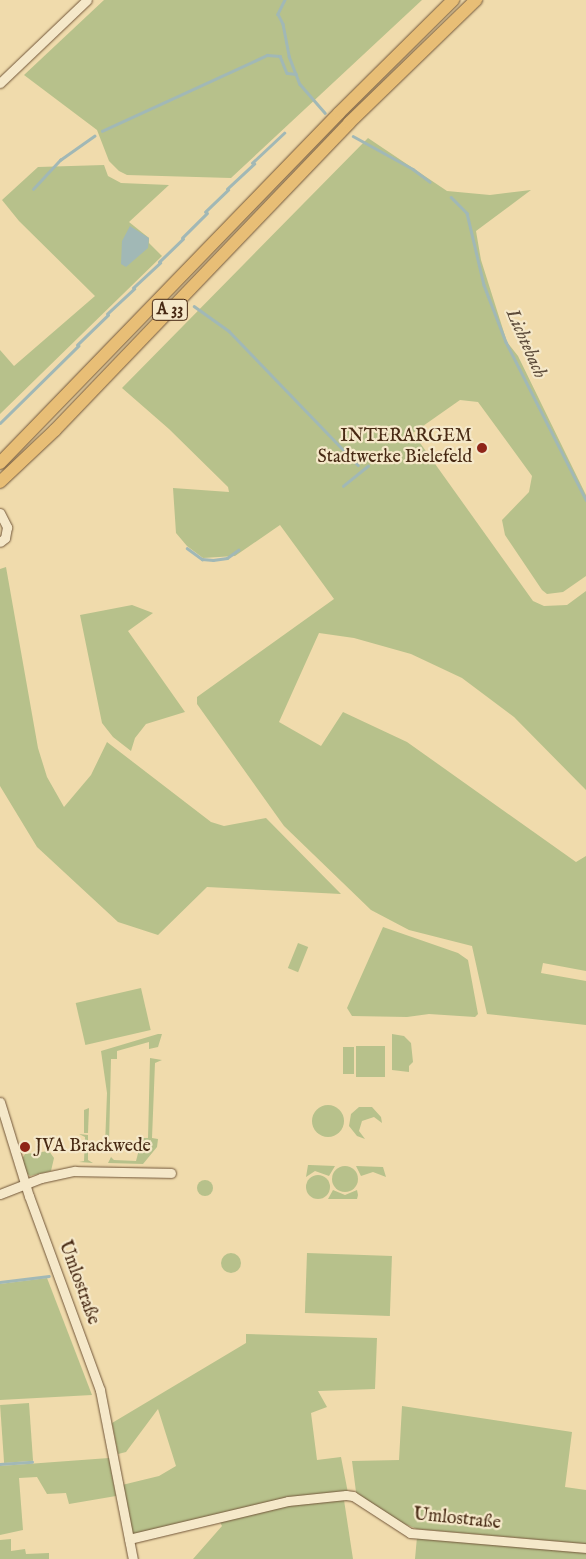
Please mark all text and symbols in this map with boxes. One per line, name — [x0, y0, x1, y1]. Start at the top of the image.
road number: A 33 — [151, 296, 189, 324]
water label: Lichtebach — [500, 306, 550, 382]
place label: INTERARGEM Stadtwerke Bielefeld — [318, 427, 472, 469]
marker: INTERARGEM Stadtwerke Bielefeld — [476, 442, 488, 454]
place label: JVA Brackwede — [35, 1136, 151, 1158]
marker: JVA Brackwede — [19, 1141, 31, 1153]
street label: Umlostraße — [53, 1238, 103, 1328]
street label: Umlostraße — [412, 1505, 502, 1535]

